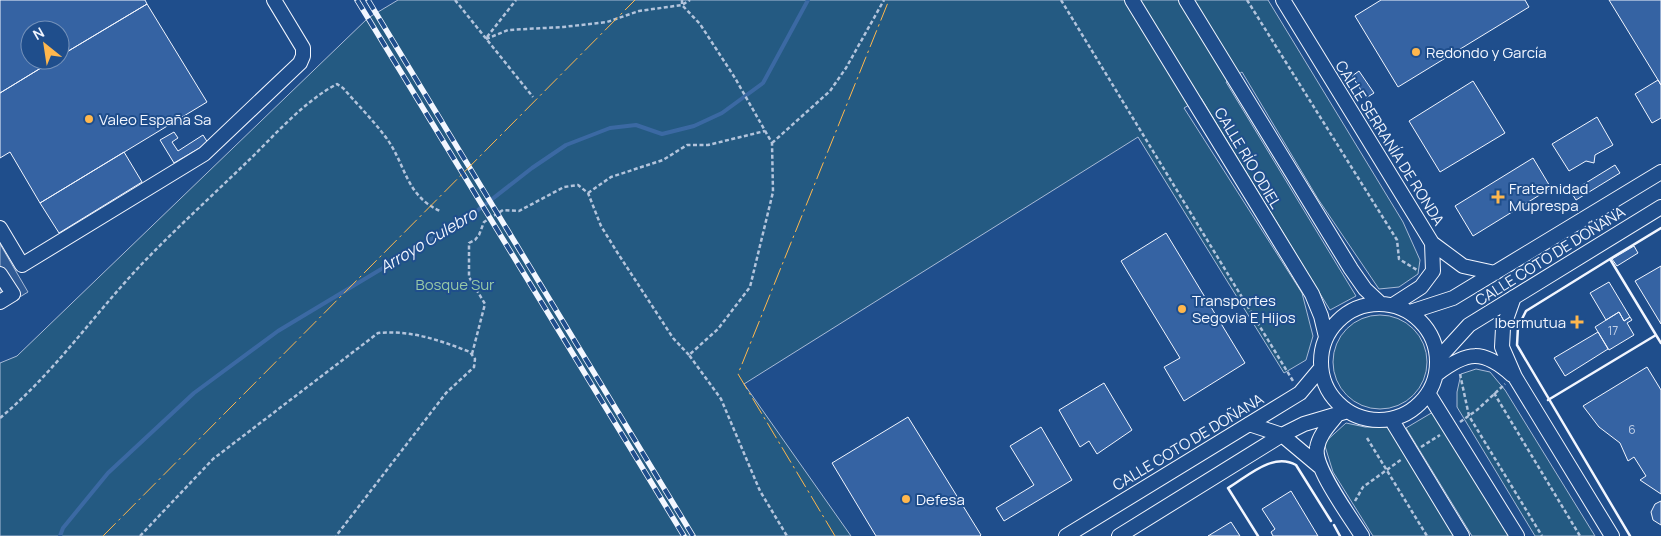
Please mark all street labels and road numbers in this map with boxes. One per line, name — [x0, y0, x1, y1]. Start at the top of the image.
street label: CALLE SERRANÍA DE RONDA — [1331, 57, 1450, 230]
street label: CALLE RÍO ODIEL — [1210, 104, 1287, 213]
street label: CALLE COTO DE DOÑANA — [1471, 201, 1629, 311]
street label: CALLE COTO DE DOÑANA — [1108, 388, 1268, 496]

